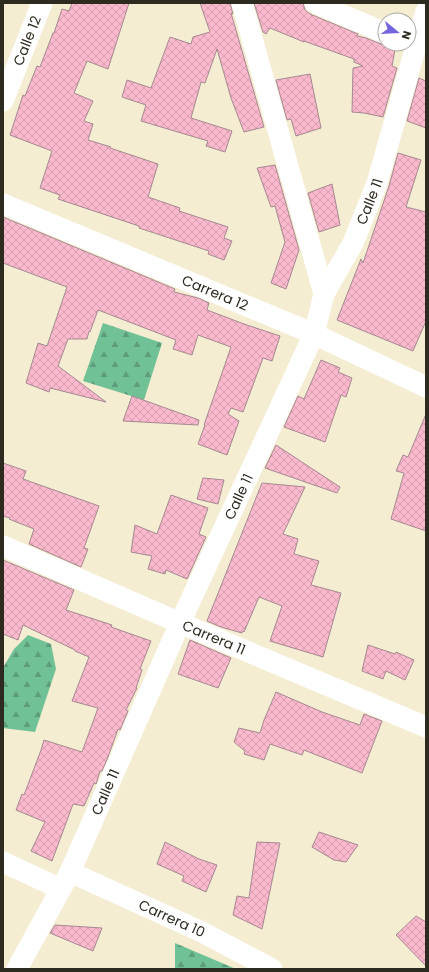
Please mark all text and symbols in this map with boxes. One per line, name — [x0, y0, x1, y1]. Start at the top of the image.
north arrow — [377, 12, 417, 52]
street label: Calle 12 — [8, 13, 46, 69]
text: N — [398, 29, 415, 42]
street label: Calle 11 — [351, 176, 388, 228]
street label: Carrera 12 — [179, 270, 252, 316]
street label: Calle 11 — [219, 470, 258, 523]
street label: Carrera 11 — [179, 615, 249, 660]
street label: Calle 11 — [86, 766, 124, 818]
street label: Carrera 10 — [135, 895, 208, 942]

